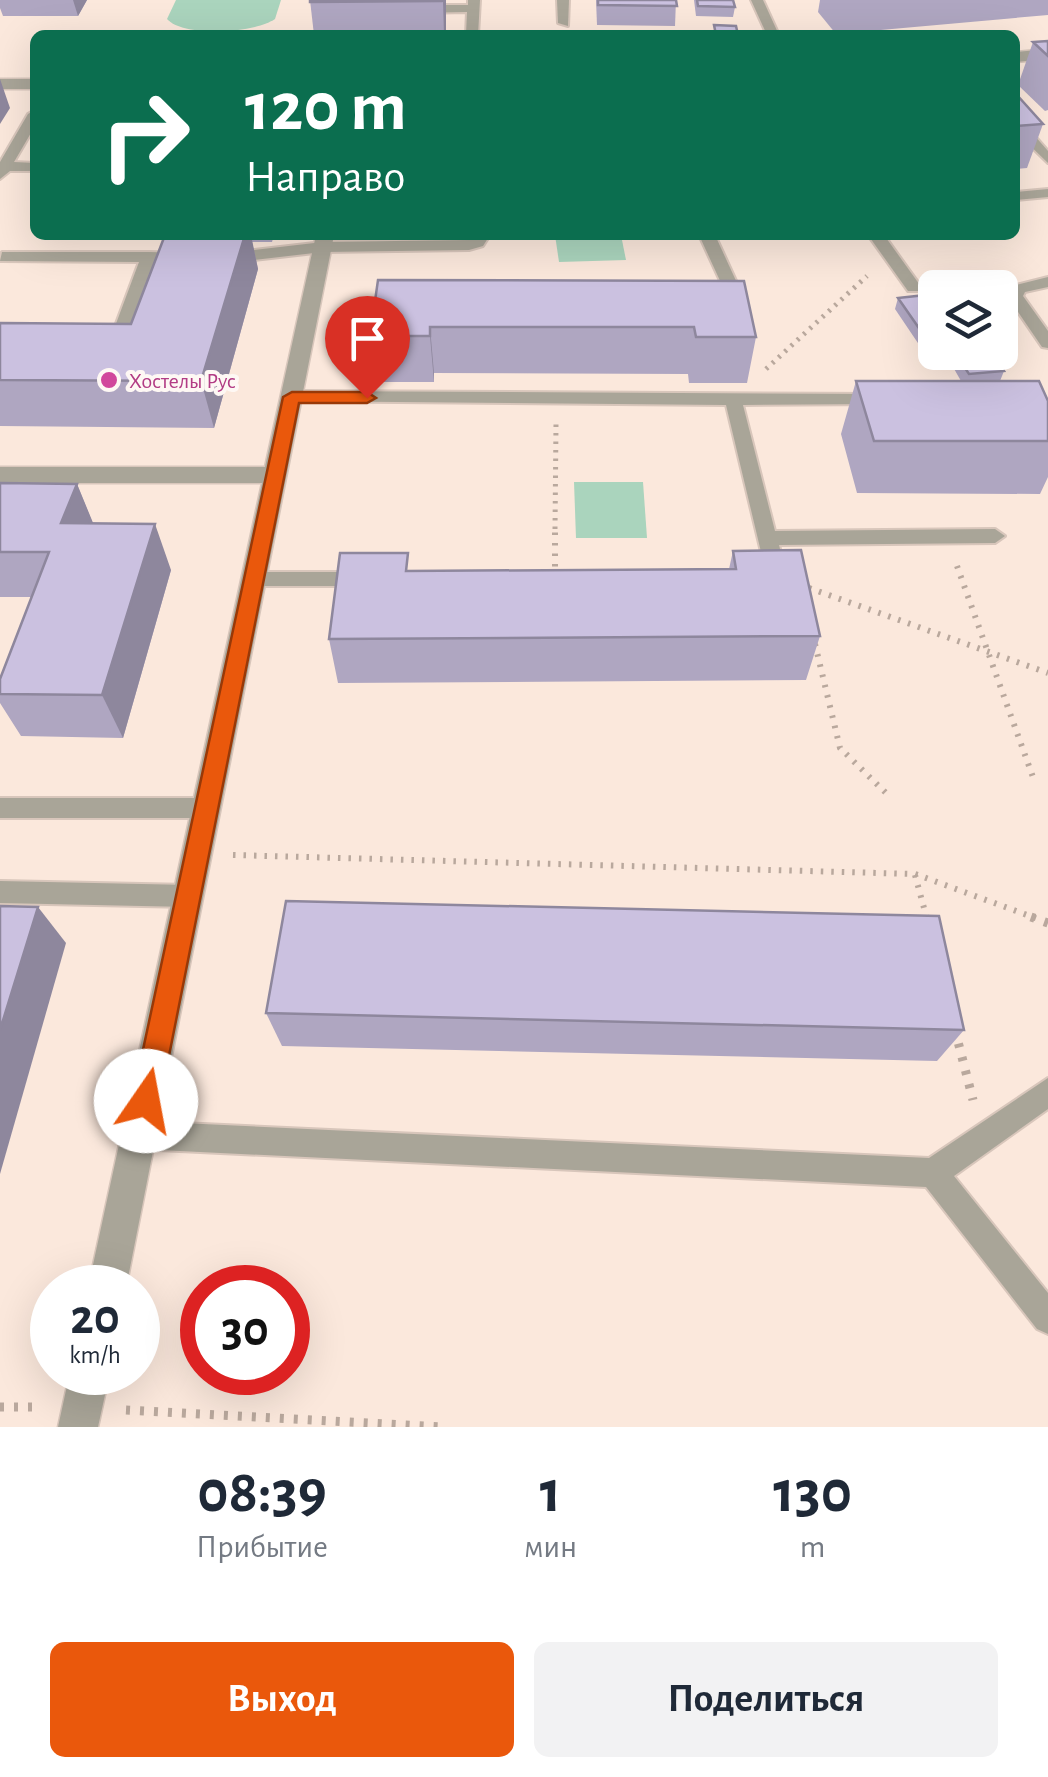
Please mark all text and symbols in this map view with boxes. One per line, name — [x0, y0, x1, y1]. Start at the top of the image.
icon: right — [80, 70, 210, 200]
text: 120 m — [245, 73, 407, 143]
text: Направо — [245, 155, 405, 200]
map controls — [918, 270, 1018, 370]
button: layers — [918, 270, 1018, 370]
pin — [325, 296, 410, 399]
icon: arrive — [340, 311, 395, 366]
marker: Хостелы Рус — [98, 369, 120, 391]
place label: Хостелы Рус — [129, 370, 236, 392]
position arrow — [94, 1049, 198, 1153]
speed limit sign: 30 — [180, 1265, 310, 1395]
text: 20 — [70, 1293, 120, 1343]
text: km/h — [69, 1343, 121, 1368]
text: 08:39 — [197, 1463, 327, 1523]
text: 1 — [540, 1463, 561, 1523]
text: 130 — [773, 1463, 852, 1523]
text: Прибытие — [196, 1531, 328, 1563]
text: мин — [524, 1531, 577, 1563]
text: m — [800, 1531, 825, 1563]
button: Выход — [50, 1642, 514, 1757]
button: Поделиться — [534, 1642, 998, 1757]

